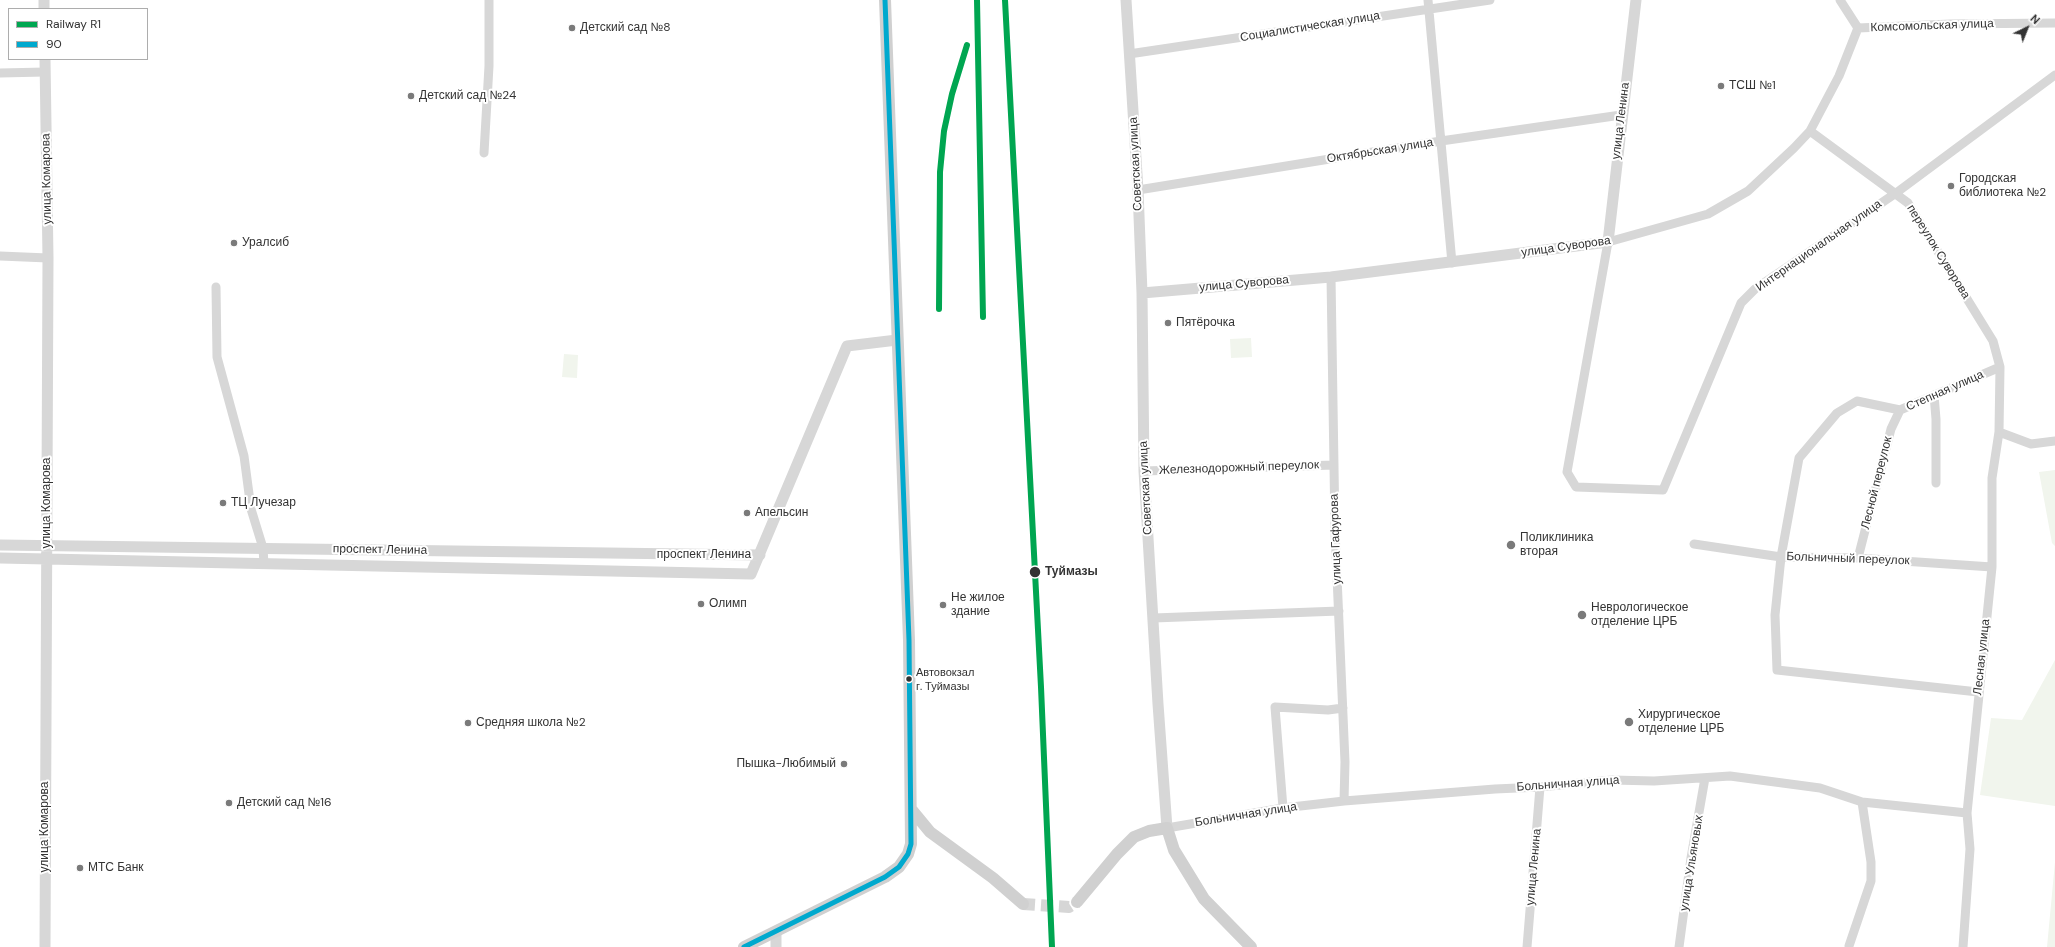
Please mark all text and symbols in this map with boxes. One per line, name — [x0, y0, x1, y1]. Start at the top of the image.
legend — [8, 8, 148, 60]
north arrow — [2007, 8, 2047, 48]
street label: Социалистическая улица — [1239, 9, 1381, 45]
text: N — [2027, 11, 2043, 27]
text: Railway R1 — [46, 16, 101, 32]
street label: Комсомольская улица — [1870, 17, 1994, 35]
place label: Детский сад №8 — [580, 21, 671, 35]
marker: Детский сад №8 — [567, 23, 577, 33]
text: 90 — [46, 36, 62, 52]
place label: ТСШ №1 — [1729, 79, 1776, 93]
marker: ТСШ №1 — [1716, 81, 1726, 91]
street label: улица Ленина — [1609, 82, 1633, 160]
place label: Детский сад №24 — [419, 89, 516, 103]
marker: Детский сад №24 — [406, 91, 416, 101]
street label: Советская улица — [1126, 117, 1146, 211]
street label: улица Комарова — [39, 133, 55, 225]
street label: Октябрьская улица — [1326, 135, 1434, 167]
place label: Городская библиотека №2 — [1959, 172, 2046, 200]
marker: Городская библиотека №2 — [1946, 181, 1956, 191]
street label: Интернациональная улица — [1753, 197, 1885, 295]
street label: переулок Суворова — [1903, 202, 1973, 302]
street label: улица Суворова — [1520, 234, 1612, 260]
place label: Уралсиб — [242, 236, 289, 250]
marker: Уралсиб — [229, 238, 239, 248]
street label: улица Суворова — [1199, 273, 1289, 295]
place label: Пятёрочка — [1176, 316, 1235, 330]
marker: Пятёрочка — [1163, 318, 1173, 328]
street label: Степная улица — [1904, 368, 1986, 414]
street label: Лесной переулок — [1859, 435, 1895, 531]
street label: Советская улица — [1136, 441, 1156, 535]
street label: улица Комарова — [40, 457, 54, 549]
street label: Железнодорожный переулок — [1159, 458, 1319, 478]
street label: улица Гафурова — [1327, 494, 1345, 584]
place label: ТЦ Лучезар — [231, 496, 296, 510]
marker: ТЦ Лучезар — [218, 498, 228, 508]
place label: Апельсин — [755, 506, 808, 520]
marker: Апельсин — [742, 508, 752, 518]
place label: Поликлиника вторая — [1520, 531, 1593, 559]
marker: Поликлиника вторая — [1505, 539, 1517, 551]
street label: проспект Ленина — [333, 542, 427, 558]
street label: проспект Ленина — [657, 548, 751, 562]
street label: Больничный переулок — [1786, 550, 1910, 568]
marker: Туймазы — [1028, 565, 1042, 579]
place label: Туймазы — [1045, 565, 1098, 579]
place label: Не жилое здание — [951, 591, 1005, 619]
place label: Олимп — [709, 597, 747, 611]
marker: Олимп — [696, 599, 706, 609]
marker: Не жилое здание — [938, 600, 948, 610]
place label: Неврологическое отделение ЦРБ — [1591, 601, 1688, 629]
marker: Неврологическое отделение ЦРБ — [1576, 609, 1588, 621]
street label: Лесная улица — [1971, 618, 1993, 696]
place label: Автовокзал г. Туймазы — [916, 666, 974, 692]
marker: Автовокзал г. Туймазы — [904, 674, 914, 684]
place label: Хирургическое отделение ЦРБ — [1638, 708, 1724, 736]
place label: Средняя школа №2 — [476, 716, 586, 730]
marker: Хирургическое отделение ЦРБ — [1623, 716, 1635, 728]
marker: Средняя школа №2 — [463, 718, 473, 728]
place label: Пышка-Любимый — [736, 757, 836, 771]
marker: Пышка-Любимый — [839, 759, 849, 769]
street label: Больничная улица — [1516, 773, 1620, 795]
street label: улица Комарова — [38, 781, 52, 873]
place label: Детский сад №16 — [237, 796, 332, 810]
marker: Детский сад №16 — [224, 798, 234, 808]
street label: Больничная улица — [1194, 800, 1298, 830]
street label: улица Ульяновых — [1677, 814, 1707, 912]
street label: улица Ленина — [1523, 828, 1545, 906]
place label: МТС Банк — [88, 861, 144, 875]
marker: МТС Банк — [75, 863, 85, 873]

